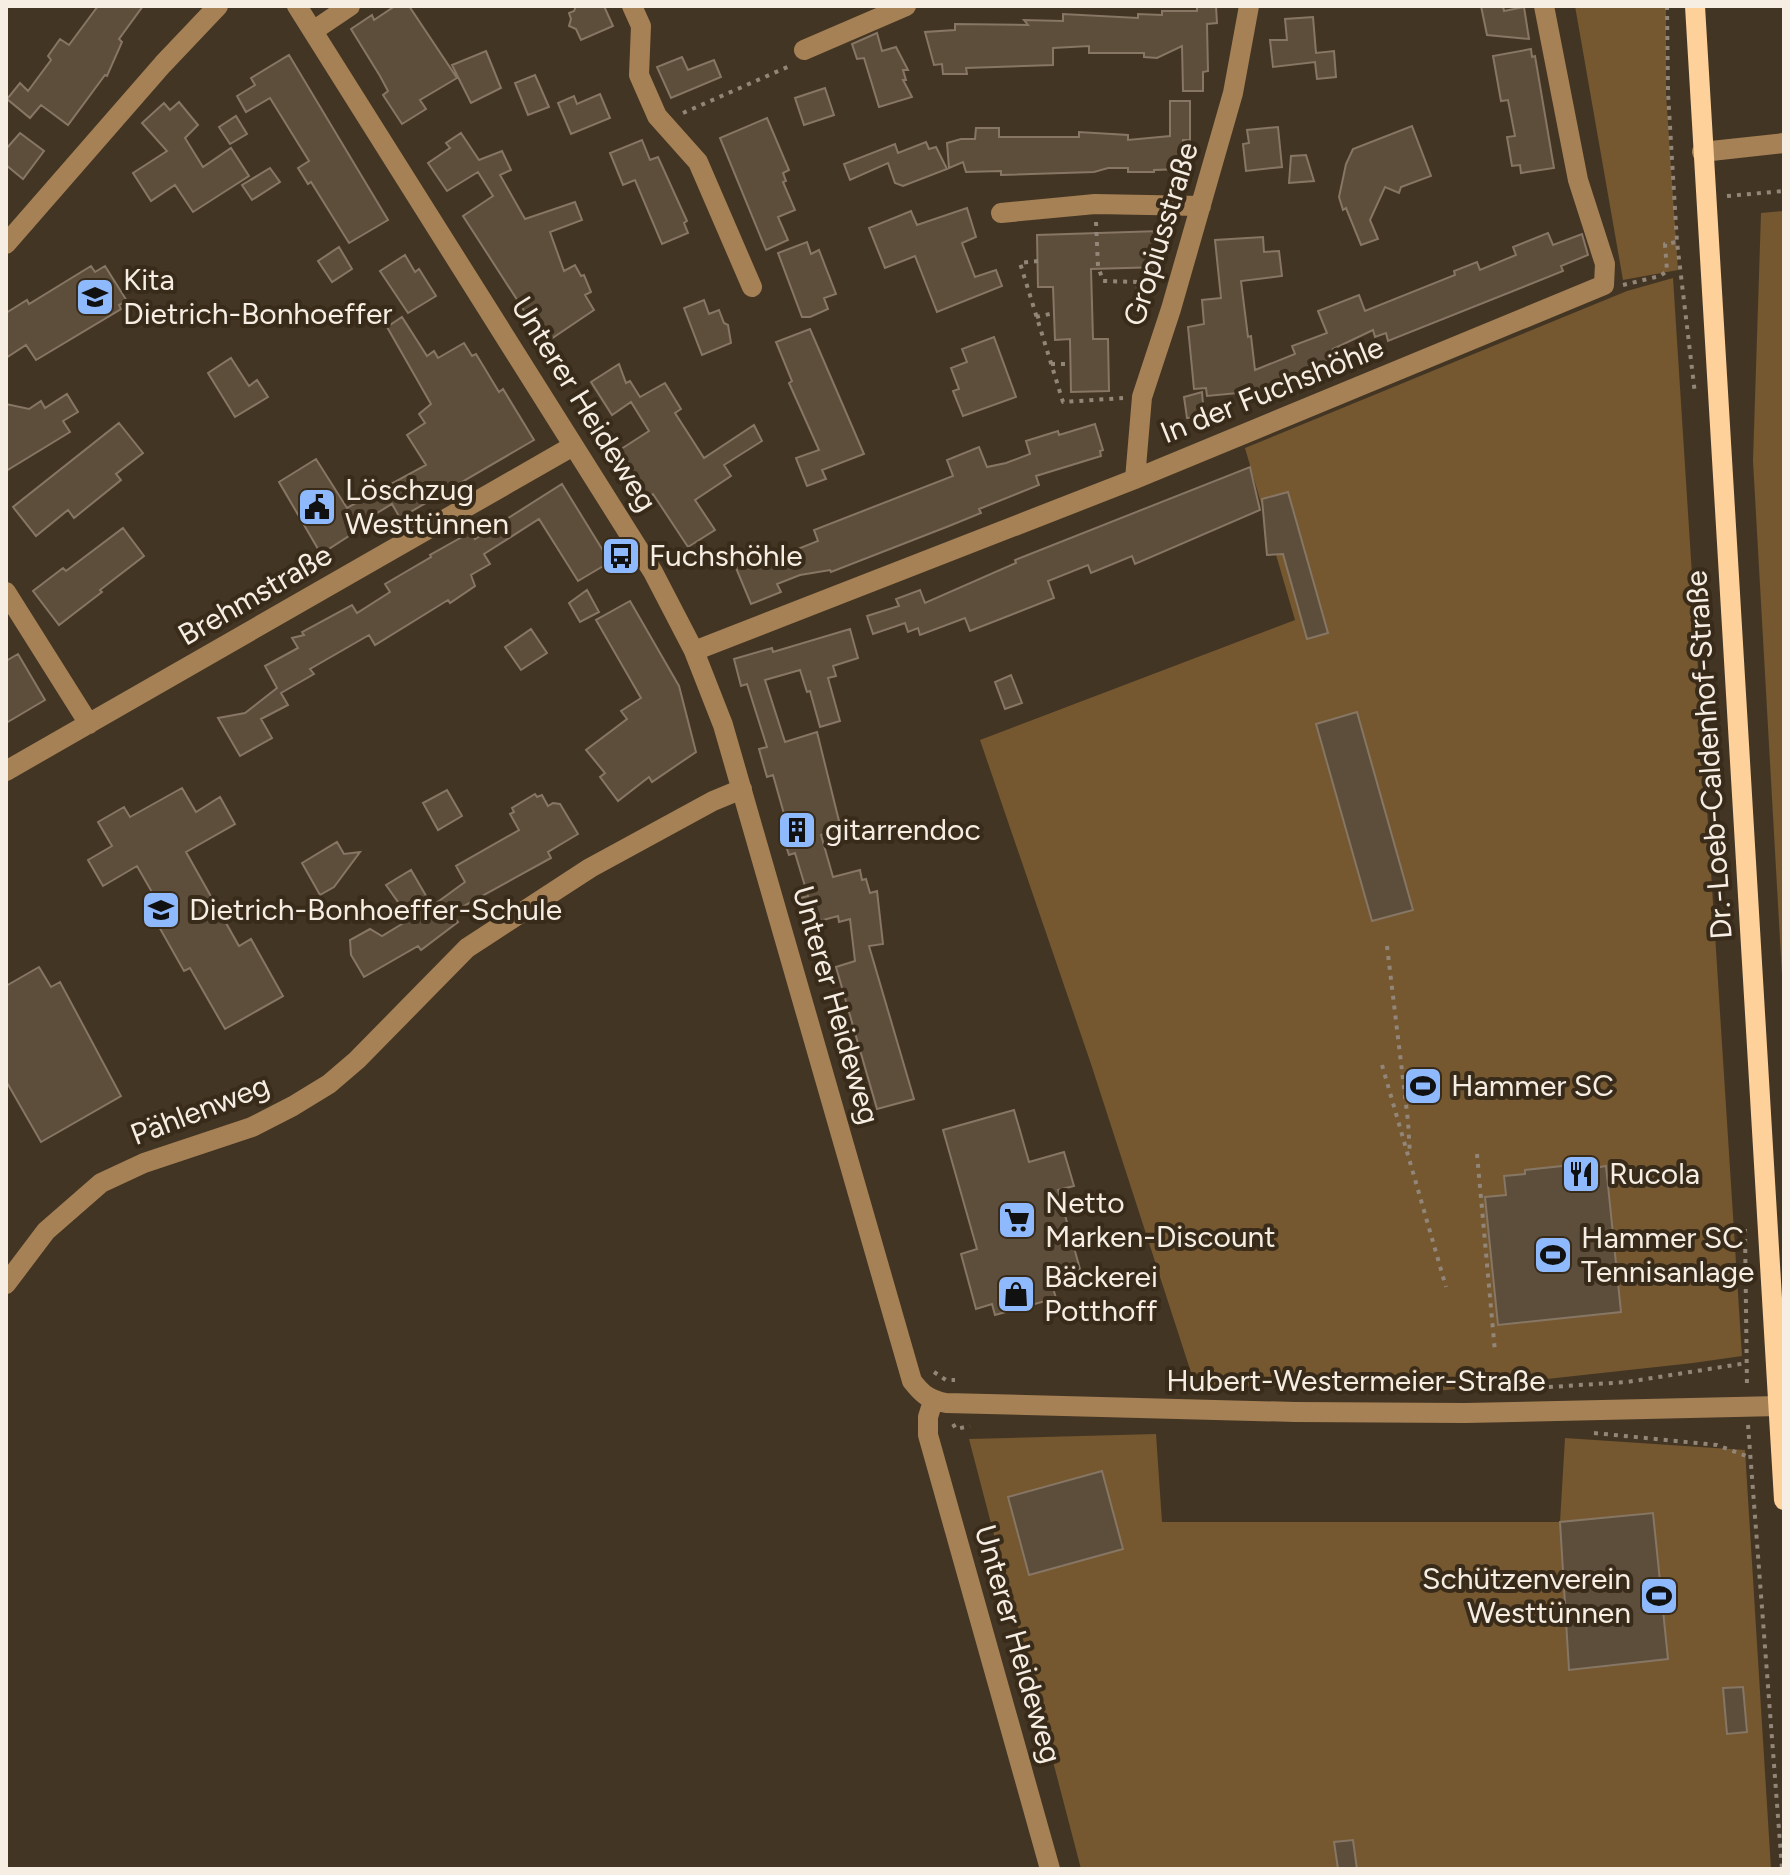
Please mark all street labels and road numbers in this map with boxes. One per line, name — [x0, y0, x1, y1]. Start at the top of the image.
street label: Gropiusstraße — [1115, 138, 1206, 330]
street label: Unterer Heideweg — [503, 290, 665, 518]
street label: In der Fuchshöhle — [1155, 328, 1389, 451]
street label: Brehmstraße — [171, 536, 338, 653]
street label: Dr.-Loeb-Caldenhof-Straße — [1677, 569, 1740, 941]
street label: Unterer Heideweg — [785, 881, 888, 1128]
street label: Pählenweg — [125, 1066, 275, 1153]
street label: Hubert-Westermeier-Straße — [1166, 1362, 1546, 1399]
street label: Unterer Heideweg — [967, 1520, 1070, 1767]

